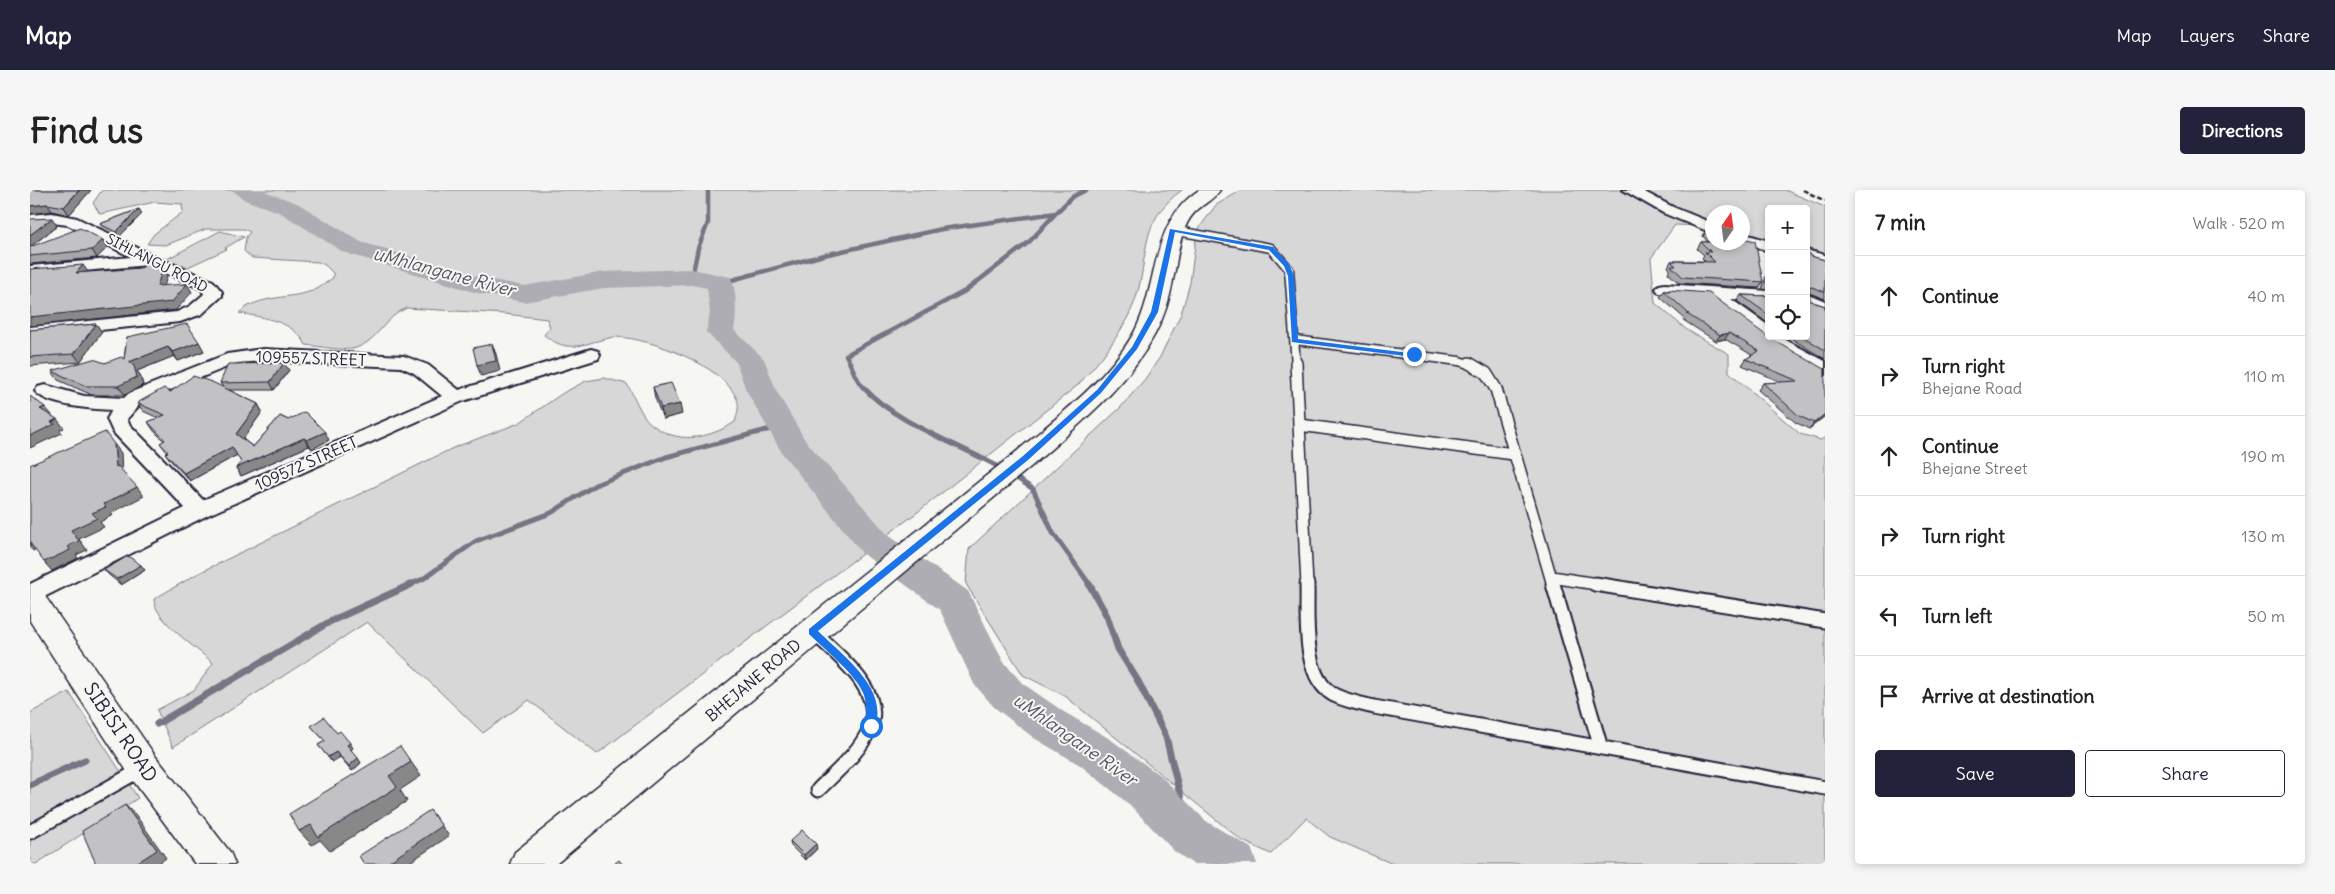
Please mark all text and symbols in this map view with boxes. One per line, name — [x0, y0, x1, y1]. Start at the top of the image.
text: Map — [25, 20, 72, 50]
text: Map — [2116, 24, 2151, 47]
text: Layers — [2179, 24, 2235, 47]
text: Share — [2263, 24, 2310, 47]
button: Directions — [2180, 107, 2305, 154]
text: Find us — [30, 108, 143, 152]
north arrow — [1705, 205, 1750, 250]
map controls — [1765, 205, 1810, 340]
button: + — [1765, 205, 1810, 250]
text: 7 min — [1875, 209, 1926, 236]
text: Walk · 520 m — [2193, 213, 2285, 233]
street label: SIHLANGU ROAD — [103, 230, 211, 296]
water label: uMhlangane River — [371, 242, 520, 302]
button: − — [1765, 250, 1810, 295]
icon: ahead — [1875, 282, 1903, 310]
text: Continue — [1922, 284, 1999, 308]
text: 40 m — [2247, 286, 2285, 306]
button: locate — [1765, 295, 1810, 340]
route end — [1403, 343, 1426, 366]
street label: 109557 STREET — [255, 346, 367, 370]
text: Turn right — [1922, 354, 2005, 378]
icon: right — [1875, 362, 1903, 390]
text: 110 m — [2244, 366, 2285, 386]
text: Bhejane Road — [1922, 378, 2022, 398]
street label: 109572 STREET — [252, 431, 360, 495]
text: Continue — [1922, 434, 1999, 458]
icon: ahead — [1875, 442, 1903, 470]
text: 190 m — [2241, 446, 2285, 466]
text: Bhejane Street — [1922, 458, 2027, 478]
icon: right — [1875, 522, 1903, 550]
text: Turn right — [1922, 524, 2005, 548]
text: 130 m — [2241, 526, 2285, 546]
icon: left — [1875, 602, 1903, 630]
text: Turn left — [1922, 604, 1992, 628]
text: 50 m — [2247, 606, 2285, 626]
street label: BHEJANE ROAD — [701, 634, 805, 726]
street label: SIBISI ROAD — [79, 678, 163, 786]
icon: arrive — [1875, 682, 1903, 710]
text: Arrive at destination — [1922, 684, 2095, 708]
water label: uMhlangane River — [1009, 688, 1144, 792]
route start — [860, 715, 883, 738]
button: Save — [1875, 750, 2075, 797]
button: Share — [2085, 750, 2285, 797]

